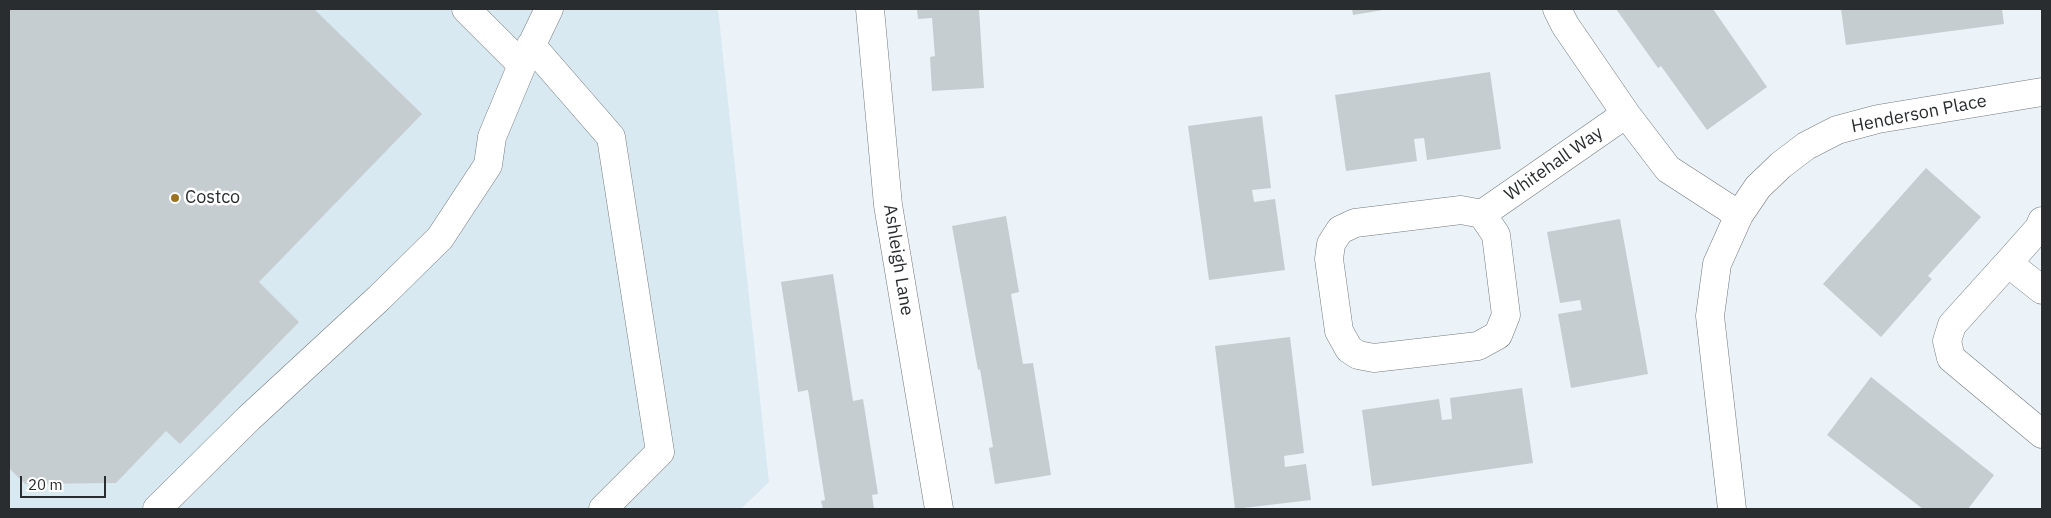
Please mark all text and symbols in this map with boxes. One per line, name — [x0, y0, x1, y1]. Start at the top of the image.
street label: Henderson Place — [1850, 90, 1988, 138]
street label: Whitehall Way — [1501, 122, 1607, 206]
place label: Costco — [185, 187, 240, 209]
marker: Costco — [169, 192, 181, 204]
street label: Ashleigh Lane — [879, 203, 917, 317]
scale bar — [22, 466, 109, 498]
text: 20 m — [28, 475, 63, 494]

